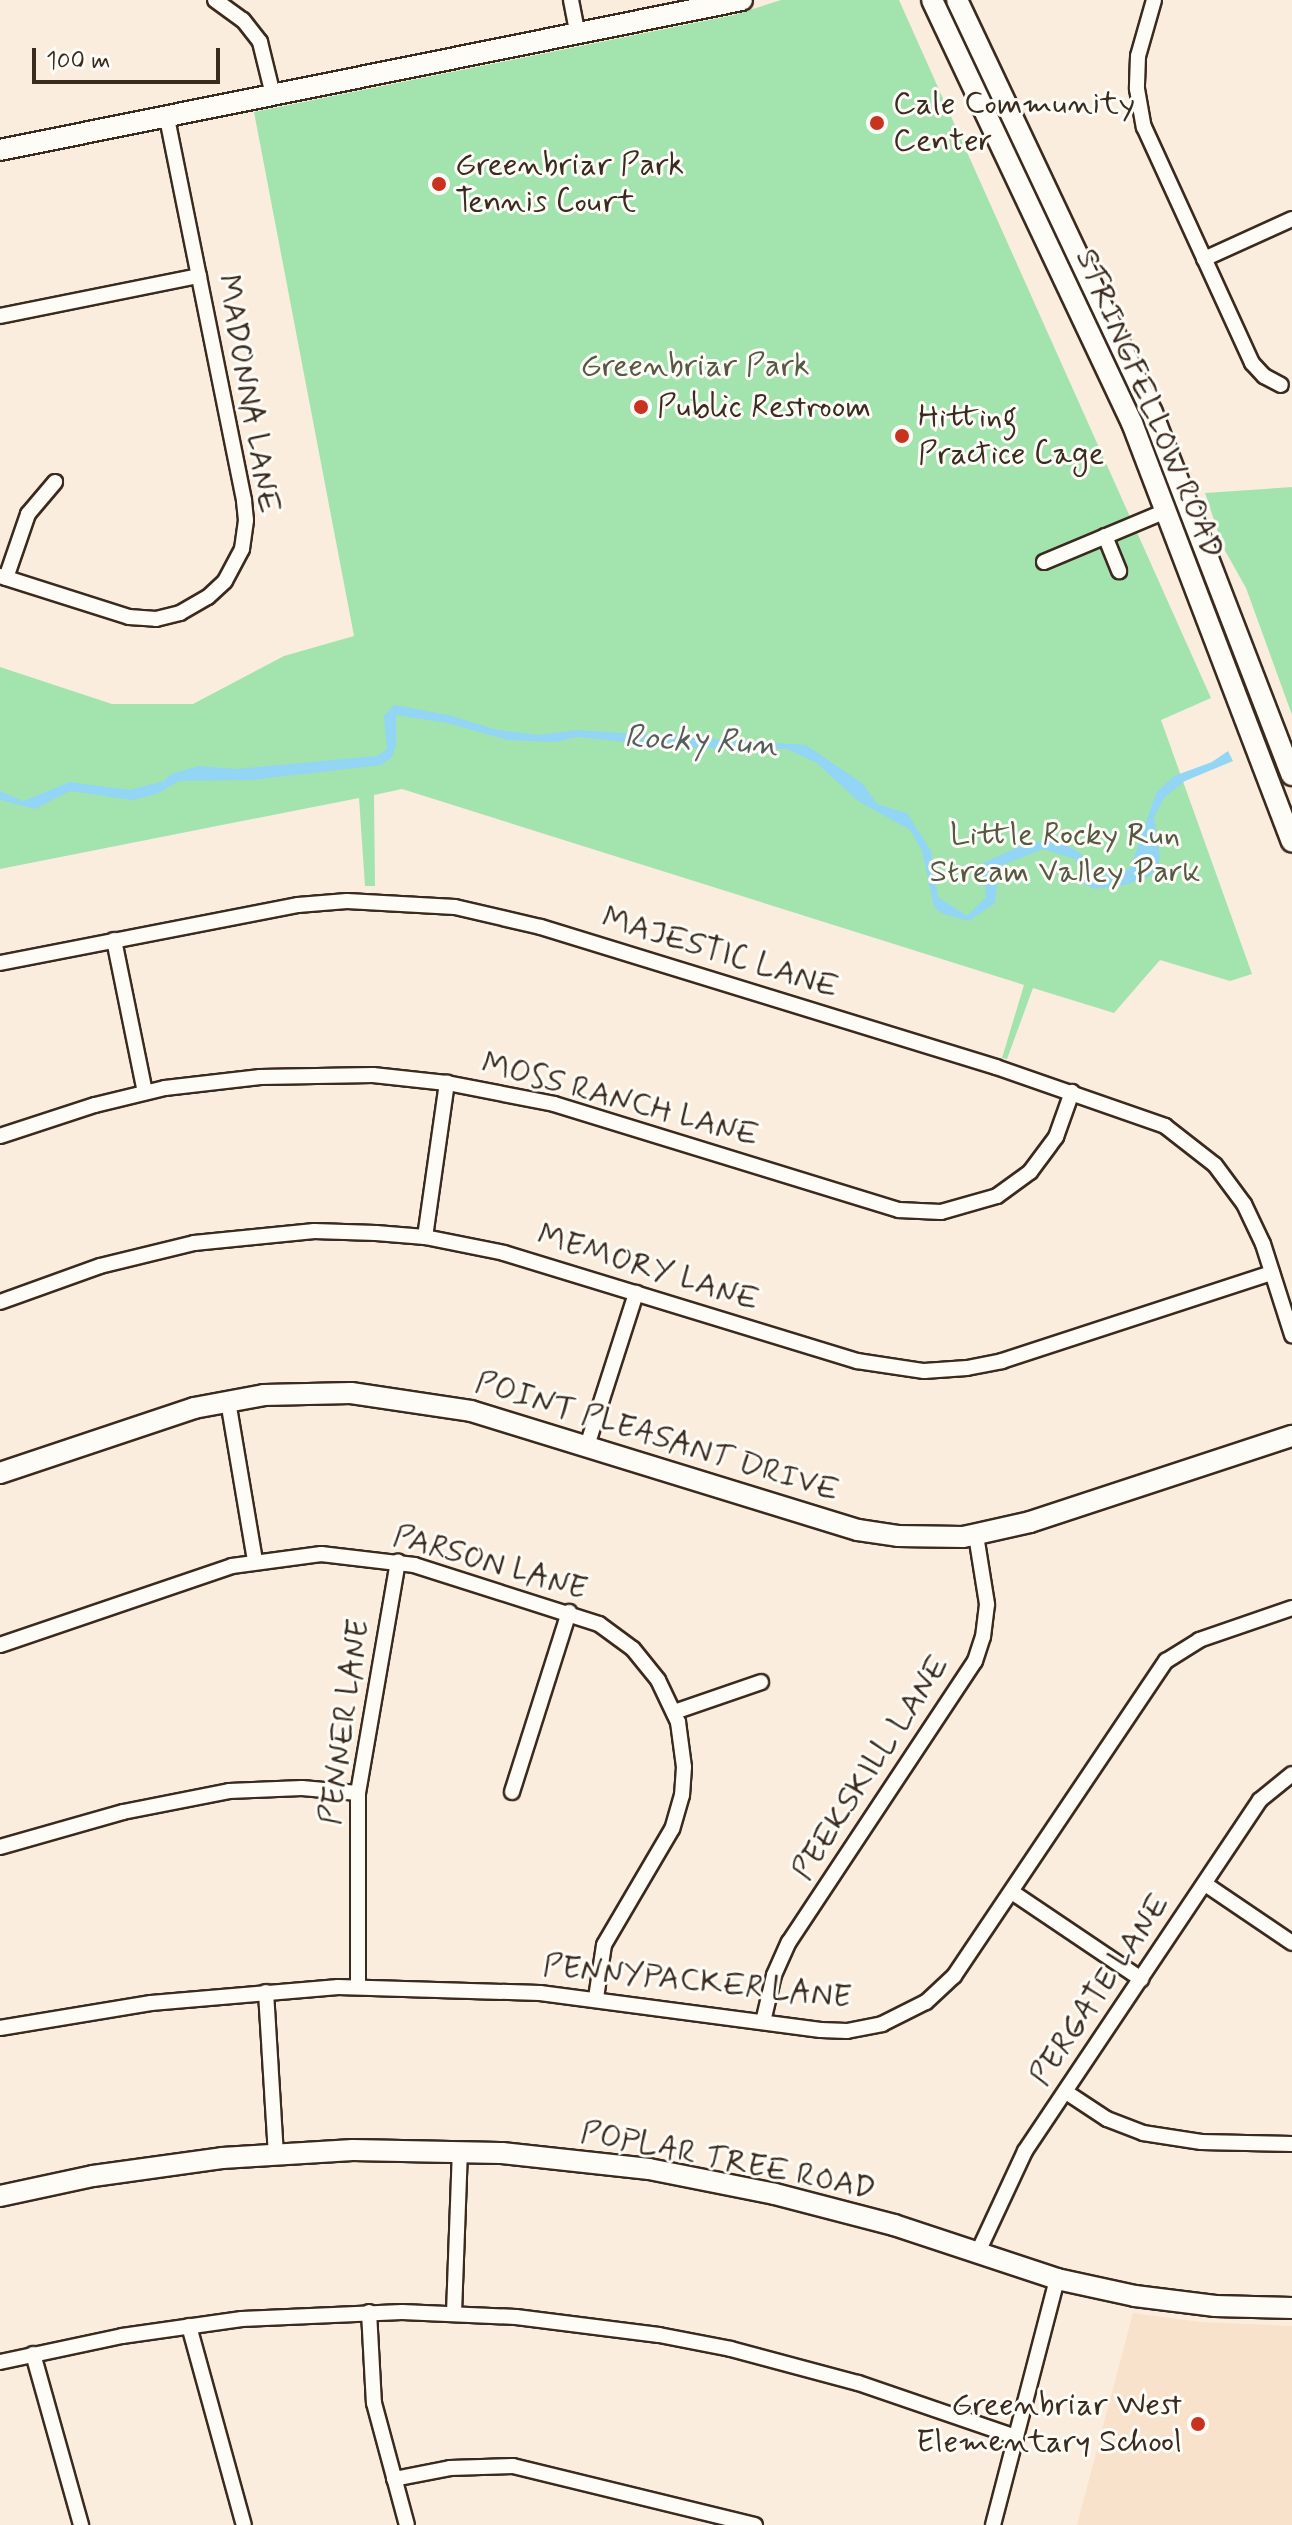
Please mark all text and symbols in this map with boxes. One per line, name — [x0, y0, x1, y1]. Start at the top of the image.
scale bar — [36, 32, 224, 82]
text: 100 m — [46, 46, 110, 77]
place label: Cale Community Center — [893, 86, 1127, 161]
marker: Cale Community Center — [868, 114, 886, 132]
place label: Greenbriar Park Tennis Court — [455, 147, 684, 222]
marker: Greenbriar Park Tennis Court — [430, 175, 448, 193]
street label: STRINGFELLOW ROAD — [1066, 243, 1232, 565]
street label: MADONNA LANE — [208, 270, 288, 518]
park label: Greenbriar Park — [581, 347, 809, 385]
place label: Public Restroom — [657, 388, 872, 426]
marker: Public Restroom — [632, 398, 650, 416]
place label: Hitting Practice Cage — [918, 399, 1103, 474]
marker: Hitting Practice Cage — [893, 427, 911, 445]
water label: Rocky Run — [626, 717, 776, 765]
park label: Little Rocky Run Stream Valley Park — [935, 817, 1195, 892]
street label: MAJESTIC LANE — [597, 899, 843, 1007]
street label: MOSS RANCH LANE — [476, 1044, 764, 1156]
street label: MEMORY LANE — [531, 1216, 765, 1320]
street label: POINT PLEASANT DRIVE — [470, 1363, 844, 1511]
street label: PARSON LANE — [385, 1516, 595, 1610]
street label: PENNER LANE — [311, 1613, 379, 1831]
street label: PEEKSKILL LANE — [784, 1648, 958, 1888]
street label: PERGATE LANE — [1021, 1885, 1179, 2095]
street label: PENNYPACKER LANE — [539, 1947, 855, 2017]
street label: POPLAR TREE ROAD — [580, 2114, 876, 2208]
place label: Greenbriar West Elementary School — [916, 2387, 1182, 2462]
marker: Greenbriar West Elementary School — [1189, 2415, 1207, 2433]

